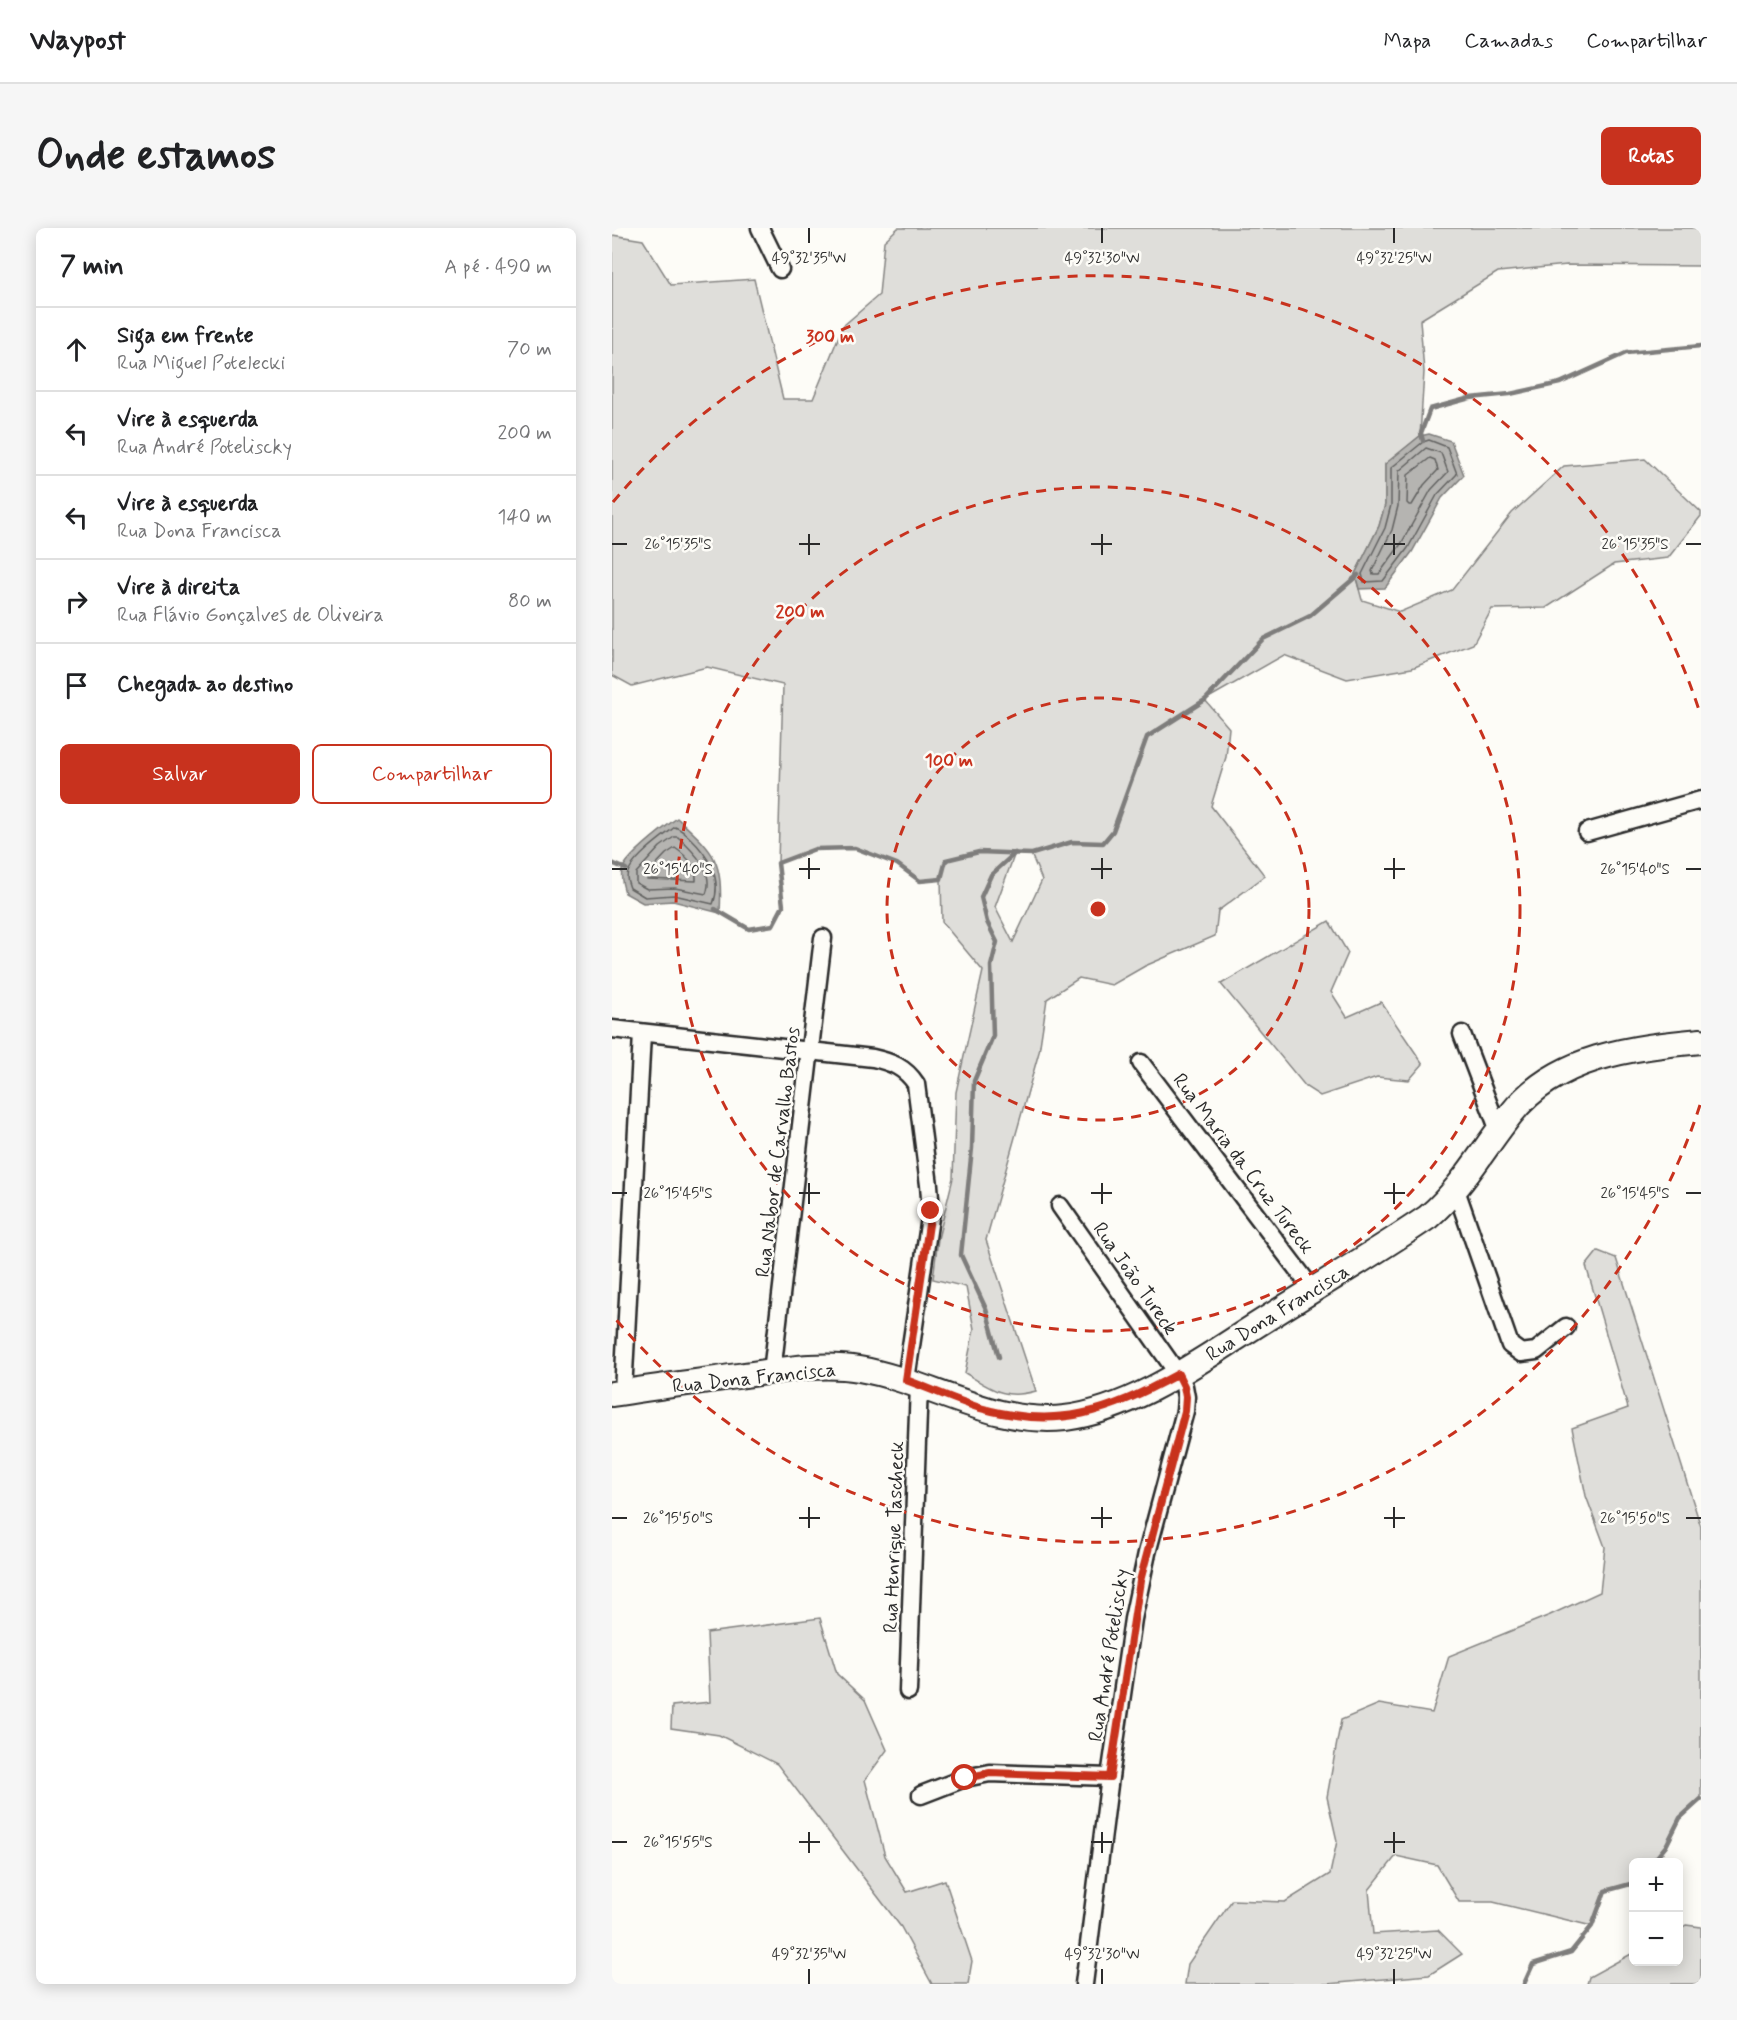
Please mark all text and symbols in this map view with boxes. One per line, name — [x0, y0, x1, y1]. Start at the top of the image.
text: Waypost — [30, 23, 126, 60]
text: Mapa — [1383, 27, 1431, 55]
text: Camadas — [1464, 27, 1553, 55]
text: Compartilhar — [1586, 27, 1707, 55]
button: Rotas — [1601, 127, 1701, 185]
text: Onde estamos — [36, 129, 276, 184]
text: 49°32'35"W — [772, 249, 846, 269]
text: 49°32'30"W — [1064, 249, 1140, 269]
text: 49°32'25"W — [1356, 249, 1432, 269]
text: 7 min — [60, 250, 124, 284]
text: A pé · 490 m — [444, 254, 552, 281]
text: Siga em frente — [117, 322, 254, 350]
text: 300 m — [806, 325, 854, 349]
icon: ahead — [60, 333, 93, 366]
text: 70 m — [507, 336, 552, 363]
text: Rua Miguel Potelecki — [117, 350, 285, 377]
text: Vire à esquerda — [117, 406, 258, 434]
icon: left — [60, 417, 93, 450]
text: 200 m — [497, 420, 552, 447]
text: Rua André Poteliscky — [117, 434, 292, 461]
text: Vire à esquerda — [117, 490, 258, 518]
icon: left — [60, 501, 93, 534]
text: 140 m — [498, 504, 552, 531]
text: Rua Dona Francisca — [117, 518, 282, 545]
text: 26°15'35"S — [644, 535, 712, 555]
text: 26°15'35"S — [1601, 535, 1669, 555]
text: Vire à direita — [117, 574, 240, 602]
icon: right — [60, 585, 93, 618]
text: 80 m — [508, 588, 552, 615]
text: 200 m — [775, 600, 825, 624]
text: Rua Flávio Gonçalves de Oliveira — [117, 602, 384, 629]
icon: arrive — [60, 669, 93, 702]
text: Chegada ao destino — [117, 671, 293, 699]
button: Salvar — [60, 744, 300, 804]
button: Compartilhar — [312, 744, 552, 804]
text: 100 m — [925, 749, 973, 773]
text: 26°15'40"S — [643, 860, 713, 880]
text: 26°15'40"S — [1600, 860, 1670, 880]
centre of rings — [1088, 899, 1108, 919]
street label: Rua Nabor de Carvalho Bastos — [750, 1025, 807, 1279]
street label: Rua Maria da Cruz Tureck — [1166, 1068, 1320, 1260]
text: 26°15'45"S — [643, 1184, 713, 1204]
text: 26°15'45"S — [1600, 1184, 1670, 1204]
route end — [917, 1197, 943, 1223]
street label: Rua João Tureck — [1086, 1217, 1184, 1341]
street label: Rua Dona Francisca — [1201, 1258, 1355, 1368]
street label: Rua Dona Francisca — [671, 1356, 837, 1401]
street label: Rua Henrique Tascheck — [878, 1441, 911, 1633]
text: 26°15'50"S — [643, 1509, 713, 1529]
text: 26°15'50"S — [1600, 1509, 1670, 1529]
street label: Rua André Poteliscky — [1082, 1567, 1136, 1744]
route start — [951, 1764, 977, 1790]
text: 26°15'55"S — [643, 1833, 713, 1853]
map controls — [1629, 1858, 1683, 1966]
button: + — [1629, 1858, 1683, 1912]
button: − — [1629, 1912, 1683, 1966]
text: 49°32'35"W — [772, 1945, 846, 1965]
text: 49°32'30"W — [1064, 1945, 1140, 1965]
text: 49°32'25"W — [1356, 1945, 1432, 1965]

